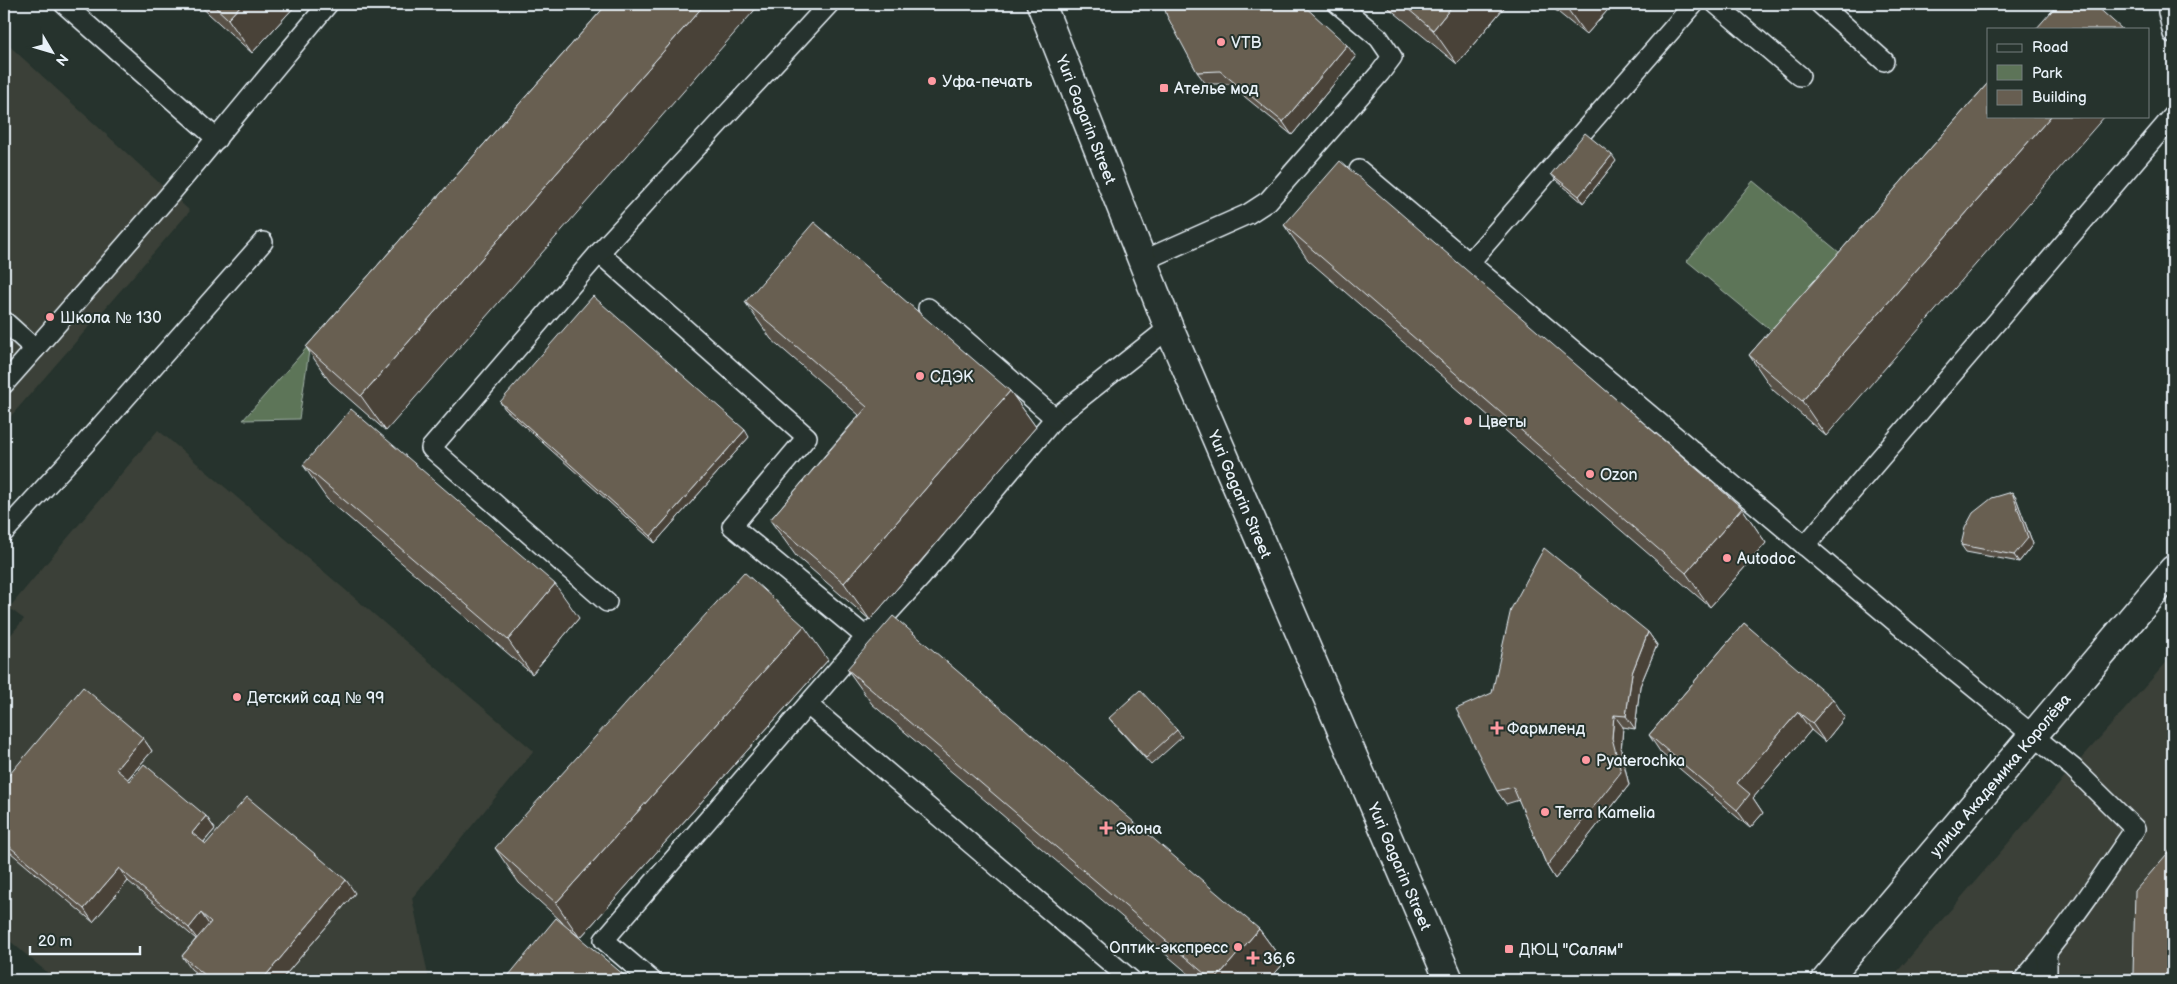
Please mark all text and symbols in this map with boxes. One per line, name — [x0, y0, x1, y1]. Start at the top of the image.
north arrow — [28, 28, 78, 78]
legend — [1987, 28, 2150, 118]
place label: VTB — [1231, 34, 1262, 53]
marker: VTB — [1215, 36, 1227, 48]
text: Road — [2032, 38, 2068, 57]
text: N — [52, 50, 72, 69]
street label: Yuri Gagarin Street — [1051, 52, 1119, 187]
text: Park — [2032, 64, 2063, 83]
place label: Уфа-печать — [942, 73, 1032, 92]
marker: Уфа-печать — [926, 75, 938, 87]
place label: Ателье мод — [1173, 80, 1259, 99]
marker: Ателье мод — [1158, 82, 1170, 94]
text: Building — [2032, 88, 2087, 107]
place label: Школа № 130 — [60, 309, 162, 328]
marker: Школа № 130 — [44, 311, 56, 323]
place label: СДЭК — [930, 368, 974, 387]
marker: СДЭК — [914, 370, 926, 382]
place label: Цветы — [1478, 413, 1526, 432]
marker: Цветы — [1462, 415, 1474, 427]
street label: Yuri Gagarin Street — [1203, 427, 1275, 561]
place label: Ozon — [1600, 466, 1638, 485]
marker: Ozon — [1584, 468, 1596, 480]
place label: Autodoc — [1737, 550, 1796, 569]
marker: Autodoc — [1721, 552, 1733, 564]
place label: Детский сад № 99 — [247, 689, 384, 708]
street label: улица Академика Королёва — [1927, 690, 2076, 861]
marker: Детский сад № 99 — [231, 691, 243, 703]
place label: Фармленд — [1507, 720, 1585, 739]
marker: Фармленд — [1491, 722, 1503, 734]
place label: Pyaterochka — [1596, 752, 1685, 771]
marker: Pyaterochka — [1580, 754, 1592, 766]
street label: Yuri Gagarin Street — [1362, 799, 1435, 934]
place label: Terra Kamelia — [1555, 804, 1655, 823]
marker: Terra Kamelia — [1539, 806, 1551, 818]
place label: Экона — [1116, 820, 1162, 839]
marker: Экона — [1100, 822, 1112, 834]
scale bar — [30, 924, 140, 956]
text: 20 m — [38, 932, 72, 951]
place label: Оптик-экспресс — [1109, 939, 1228, 958]
marker: Оптик-экспресс — [1232, 941, 1244, 953]
place label: ДЮЦ "Салям" — [1519, 941, 1623, 960]
marker: ДЮЦ "Салям" — [1503, 943, 1515, 955]
place label: 36,6 — [1263, 950, 1296, 969]
marker: 36,6 — [1247, 952, 1259, 964]

